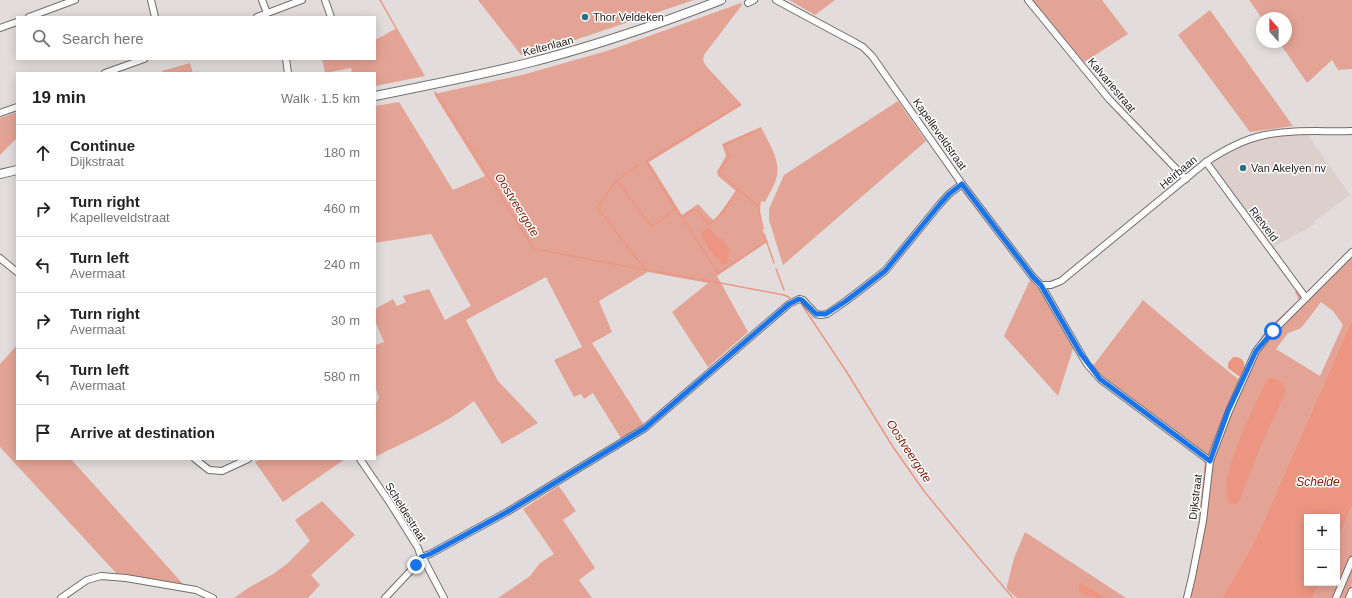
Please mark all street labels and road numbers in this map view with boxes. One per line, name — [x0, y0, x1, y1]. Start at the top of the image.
street label: Keltenlaan — [521, 33, 575, 59]
street label: Kalvariestraat — [1086, 55, 1138, 115]
street label: Kapelleveldstraat — [911, 96, 969, 172]
street label: Heirbaan — [1157, 153, 1199, 191]
street label: Rietveld — [1247, 205, 1281, 243]
street label: Dijkstraat — [1186, 474, 1204, 520]
street label: Scheldestraat — [383, 480, 429, 544]

